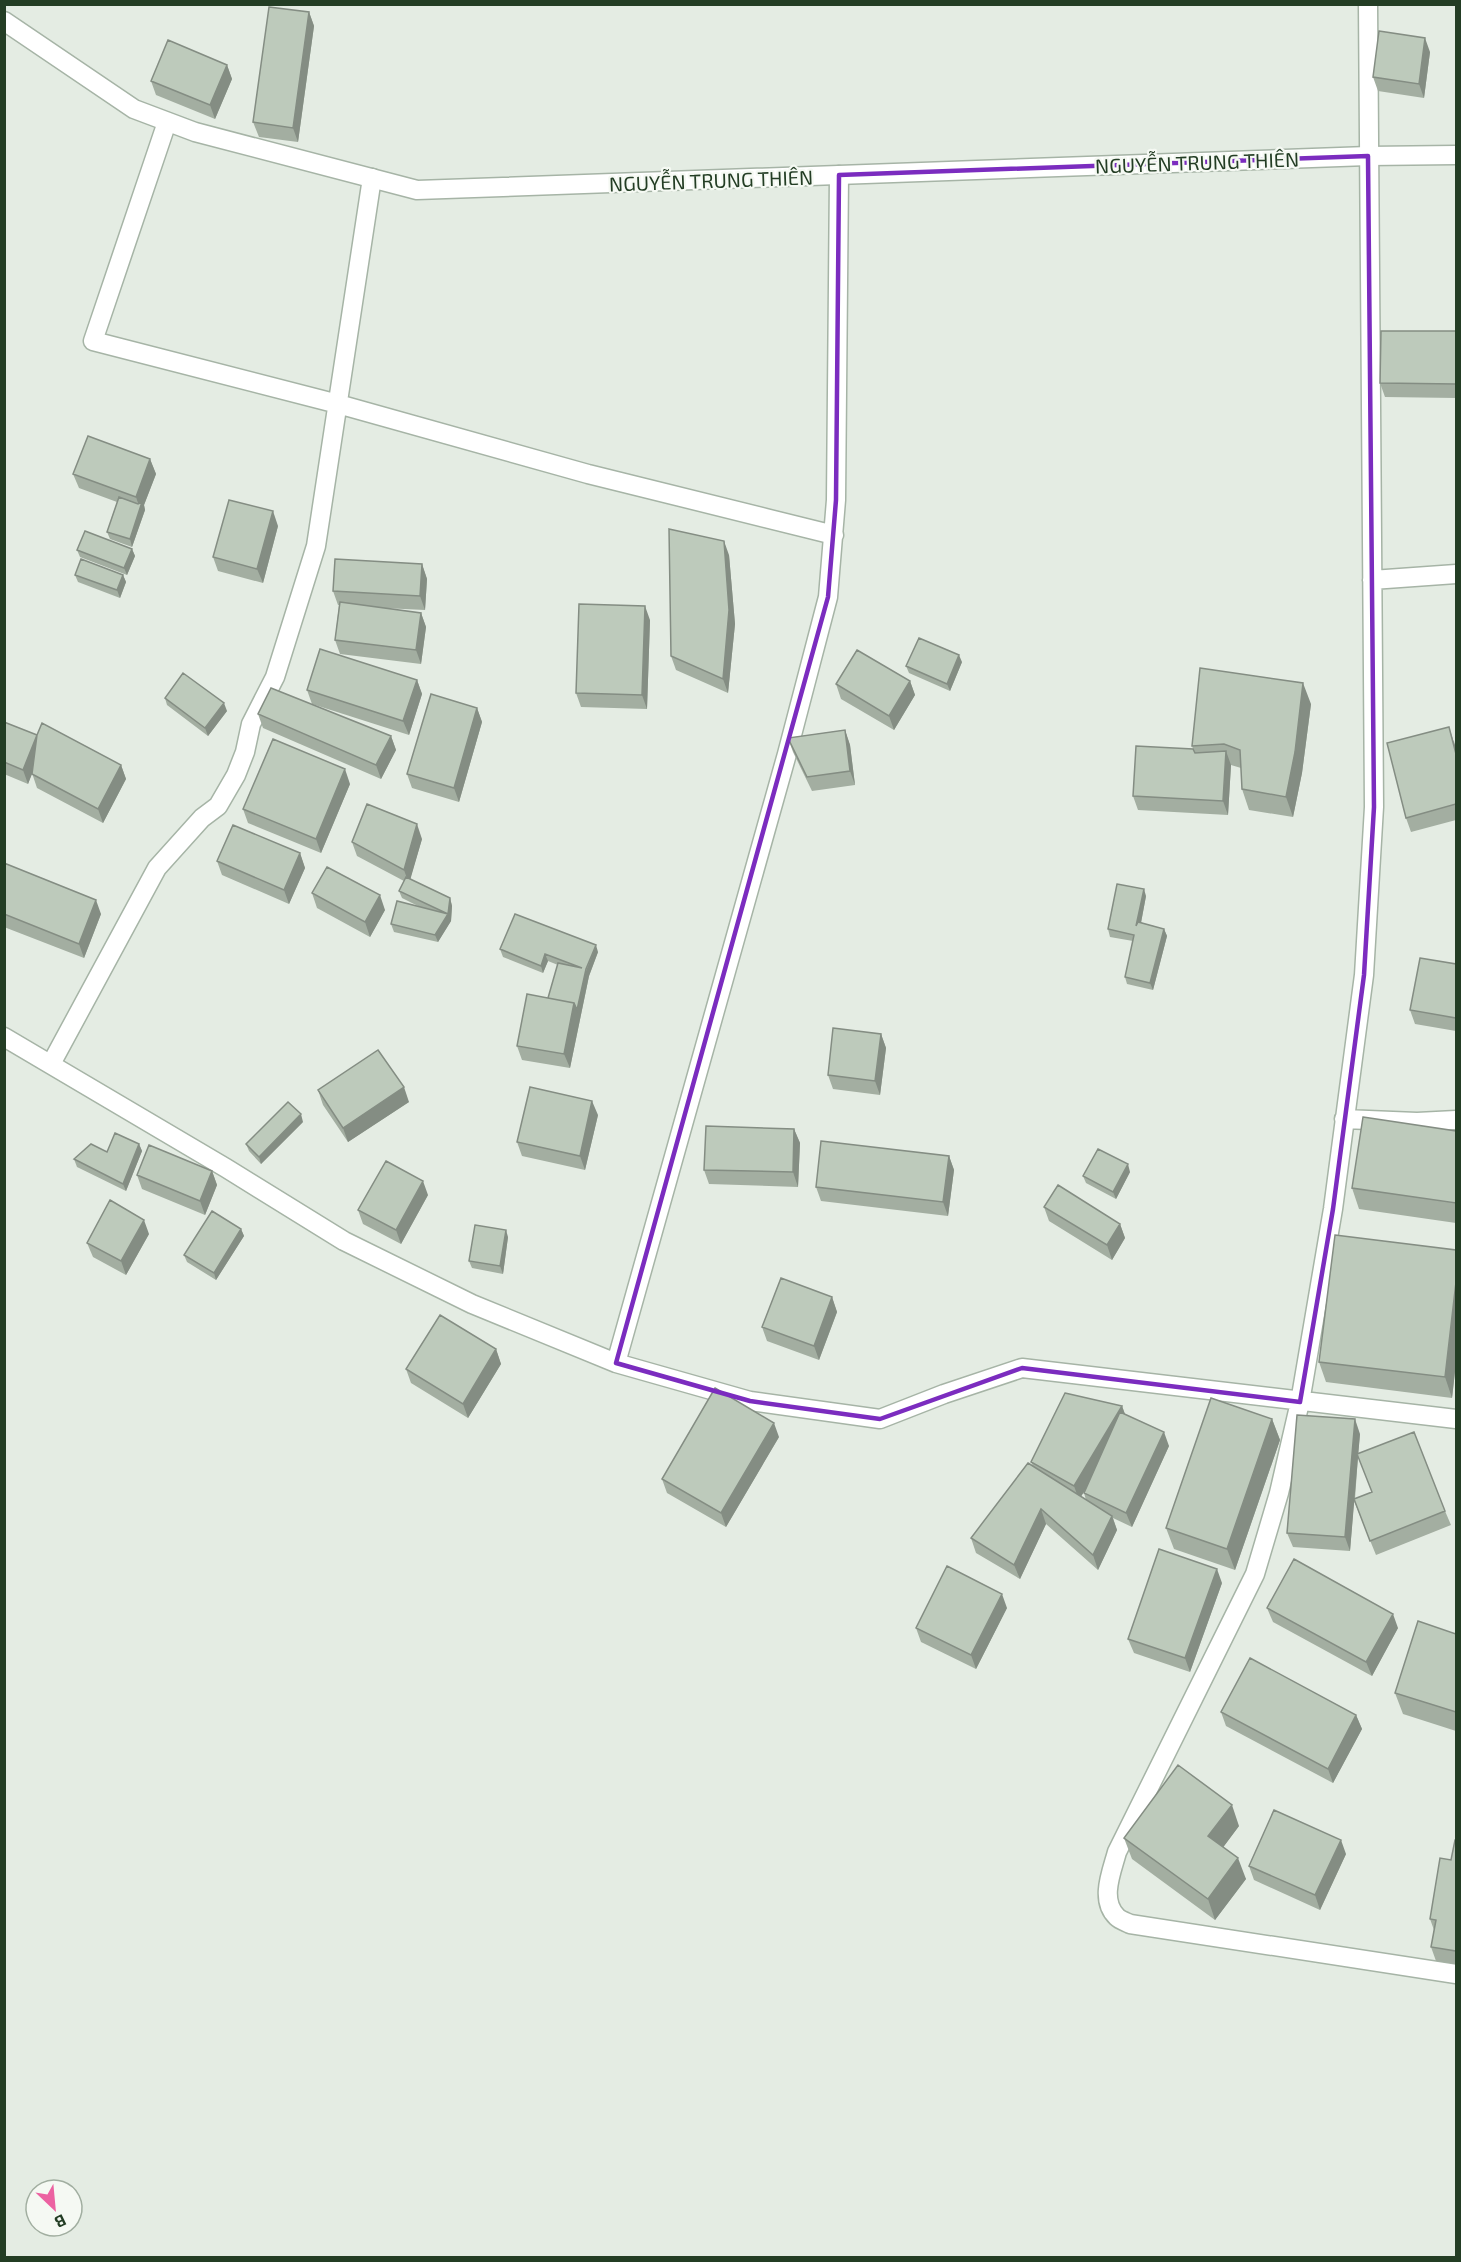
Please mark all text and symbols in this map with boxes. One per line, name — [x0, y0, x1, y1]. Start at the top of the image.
street label: NGUYỄN TRUNG THIÊN — [1095, 145, 1299, 178]
street label: NGUYỄN TRUNG THIÊN — [609, 163, 813, 196]
north arrow — [24, 2178, 84, 2238]
text: B — [52, 2211, 70, 2233]

